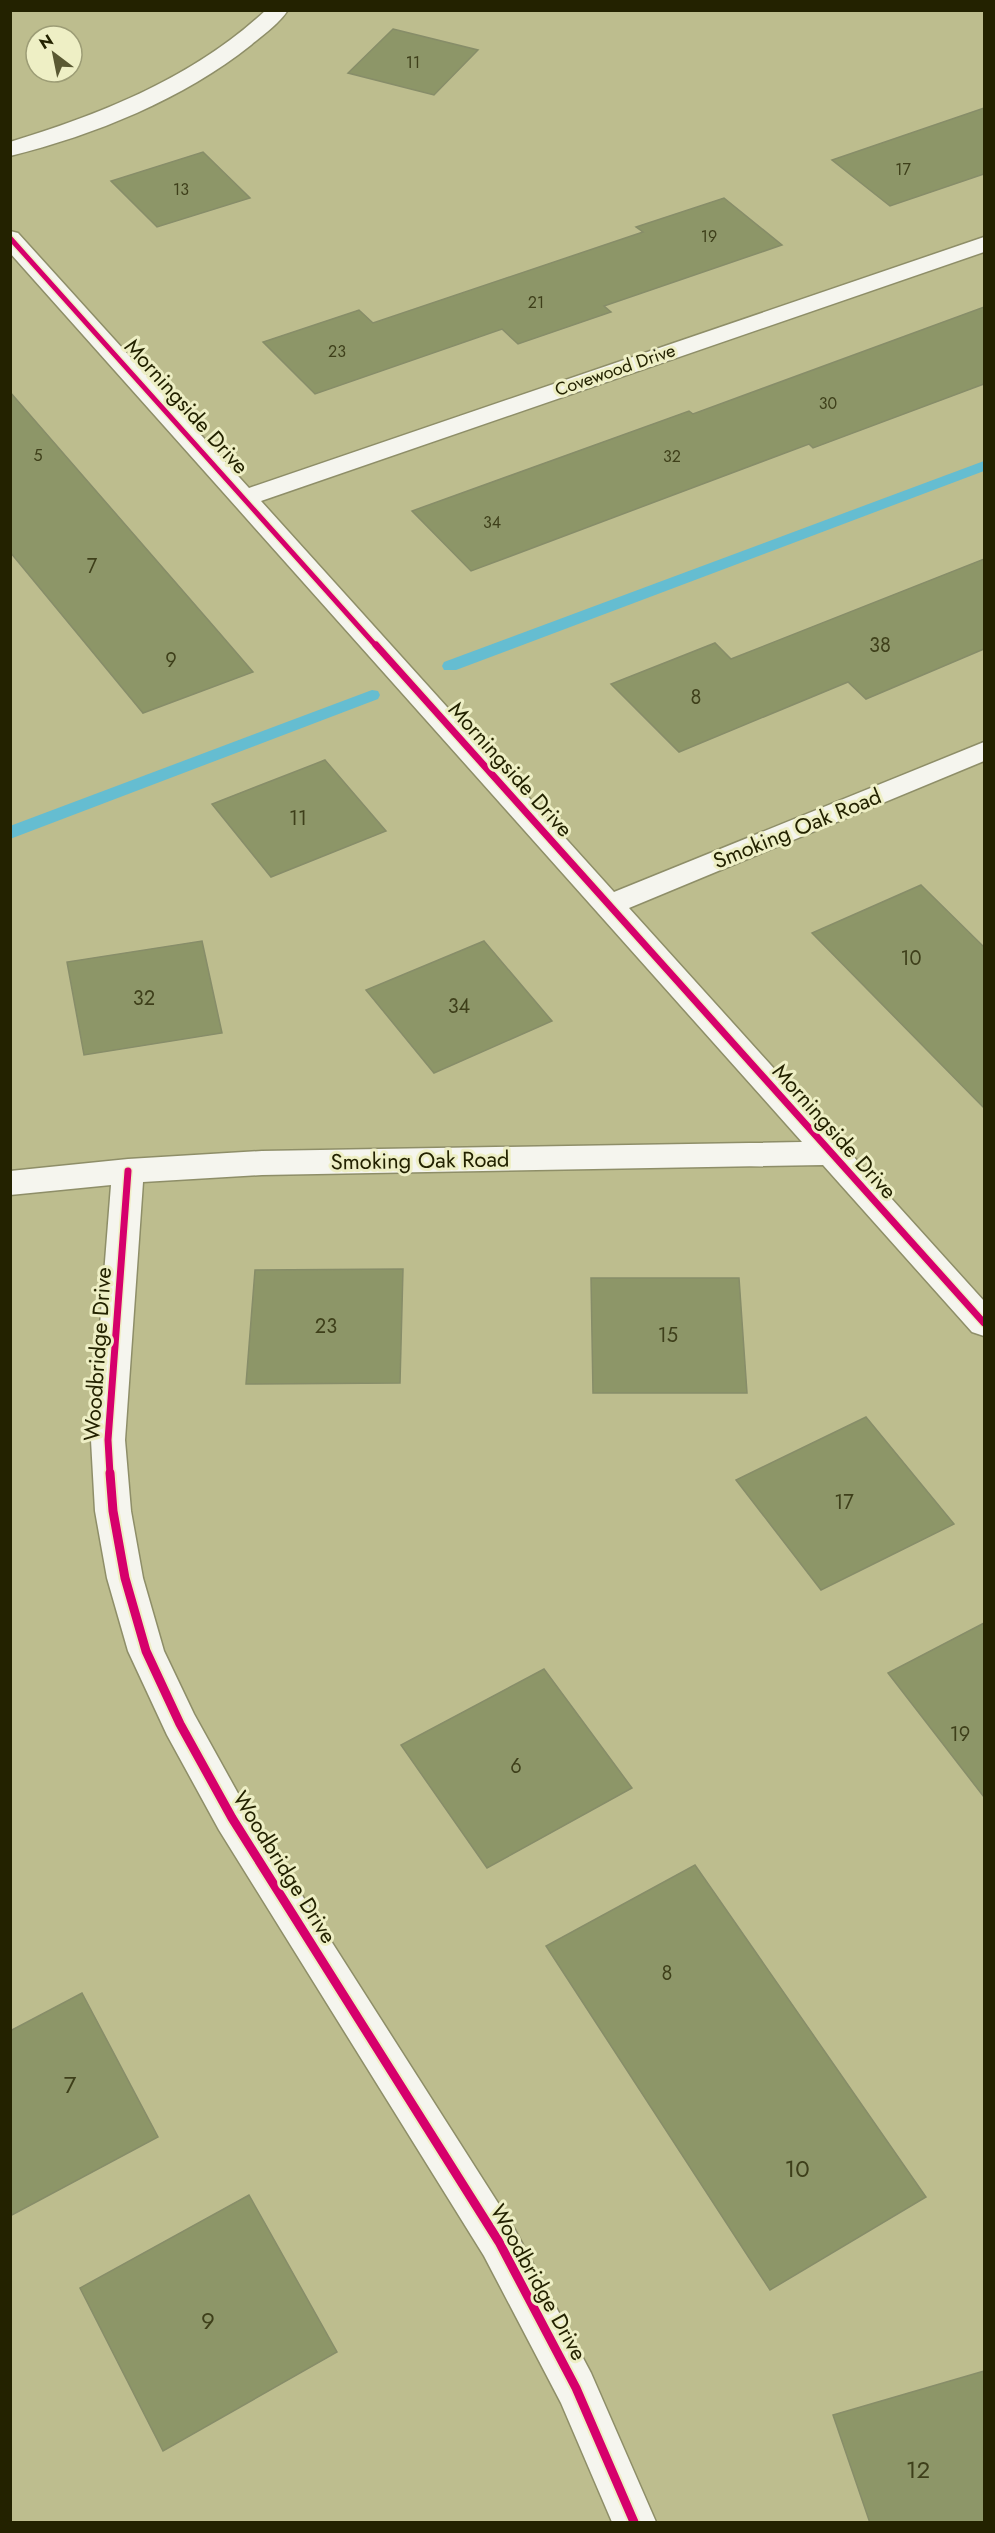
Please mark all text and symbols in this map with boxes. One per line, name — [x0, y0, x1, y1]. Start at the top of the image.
north arrow — [24, 24, 84, 84]
text: N — [35, 29, 58, 55]
house number: 11 — [406, 51, 420, 74]
house number: 17 — [895, 158, 911, 181]
house number: 13 — [173, 178, 189, 201]
house number: 19 — [701, 225, 717, 248]
house number: 21 — [528, 291, 544, 314]
street label: Morningside Drive — [117, 331, 257, 481]
street label: Covewood Drive — [551, 337, 679, 403]
house number: 23 — [328, 340, 346, 363]
house number: 30 — [819, 392, 837, 415]
house number: 5 — [33, 444, 43, 467]
house number: 32 — [663, 445, 681, 468]
house number: 34 — [483, 511, 501, 534]
house number: 7 — [87, 552, 98, 581]
house number: 38 — [869, 631, 891, 660]
house number: 9 — [165, 646, 177, 675]
house number: 8 — [691, 683, 701, 712]
street label: Morningside Drive — [441, 694, 581, 844]
street label: Smoking Oak Road — [708, 780, 886, 876]
house number: 11 — [289, 804, 307, 833]
house number: 10 — [901, 944, 922, 973]
house number: 32 — [133, 984, 155, 1013]
house number: 34 — [448, 992, 471, 1021]
street label: Morningside Drive — [765, 1056, 905, 1206]
street label: Smoking Oak Road — [330, 1142, 510, 1178]
street label: Woodbridge Drive — [75, 1266, 119, 1442]
house number: 23 — [315, 1312, 337, 1341]
house number: 15 — [658, 1321, 678, 1350]
house number: 17 — [834, 1488, 854, 1517]
house number: 19 — [950, 1720, 970, 1749]
house number: 6 — [510, 1752, 522, 1781]
street label: Woodbridge Drive — [225, 1785, 345, 1949]
house number: 8 — [662, 1959, 672, 1988]
house number: 7 — [64, 2067, 77, 2102]
house number: 10 — [784, 2151, 810, 2186]
street label: Woodbridge Drive — [483, 2198, 595, 2366]
house number: 9 — [201, 2303, 215, 2338]
house number: 12 — [906, 2452, 930, 2487]

